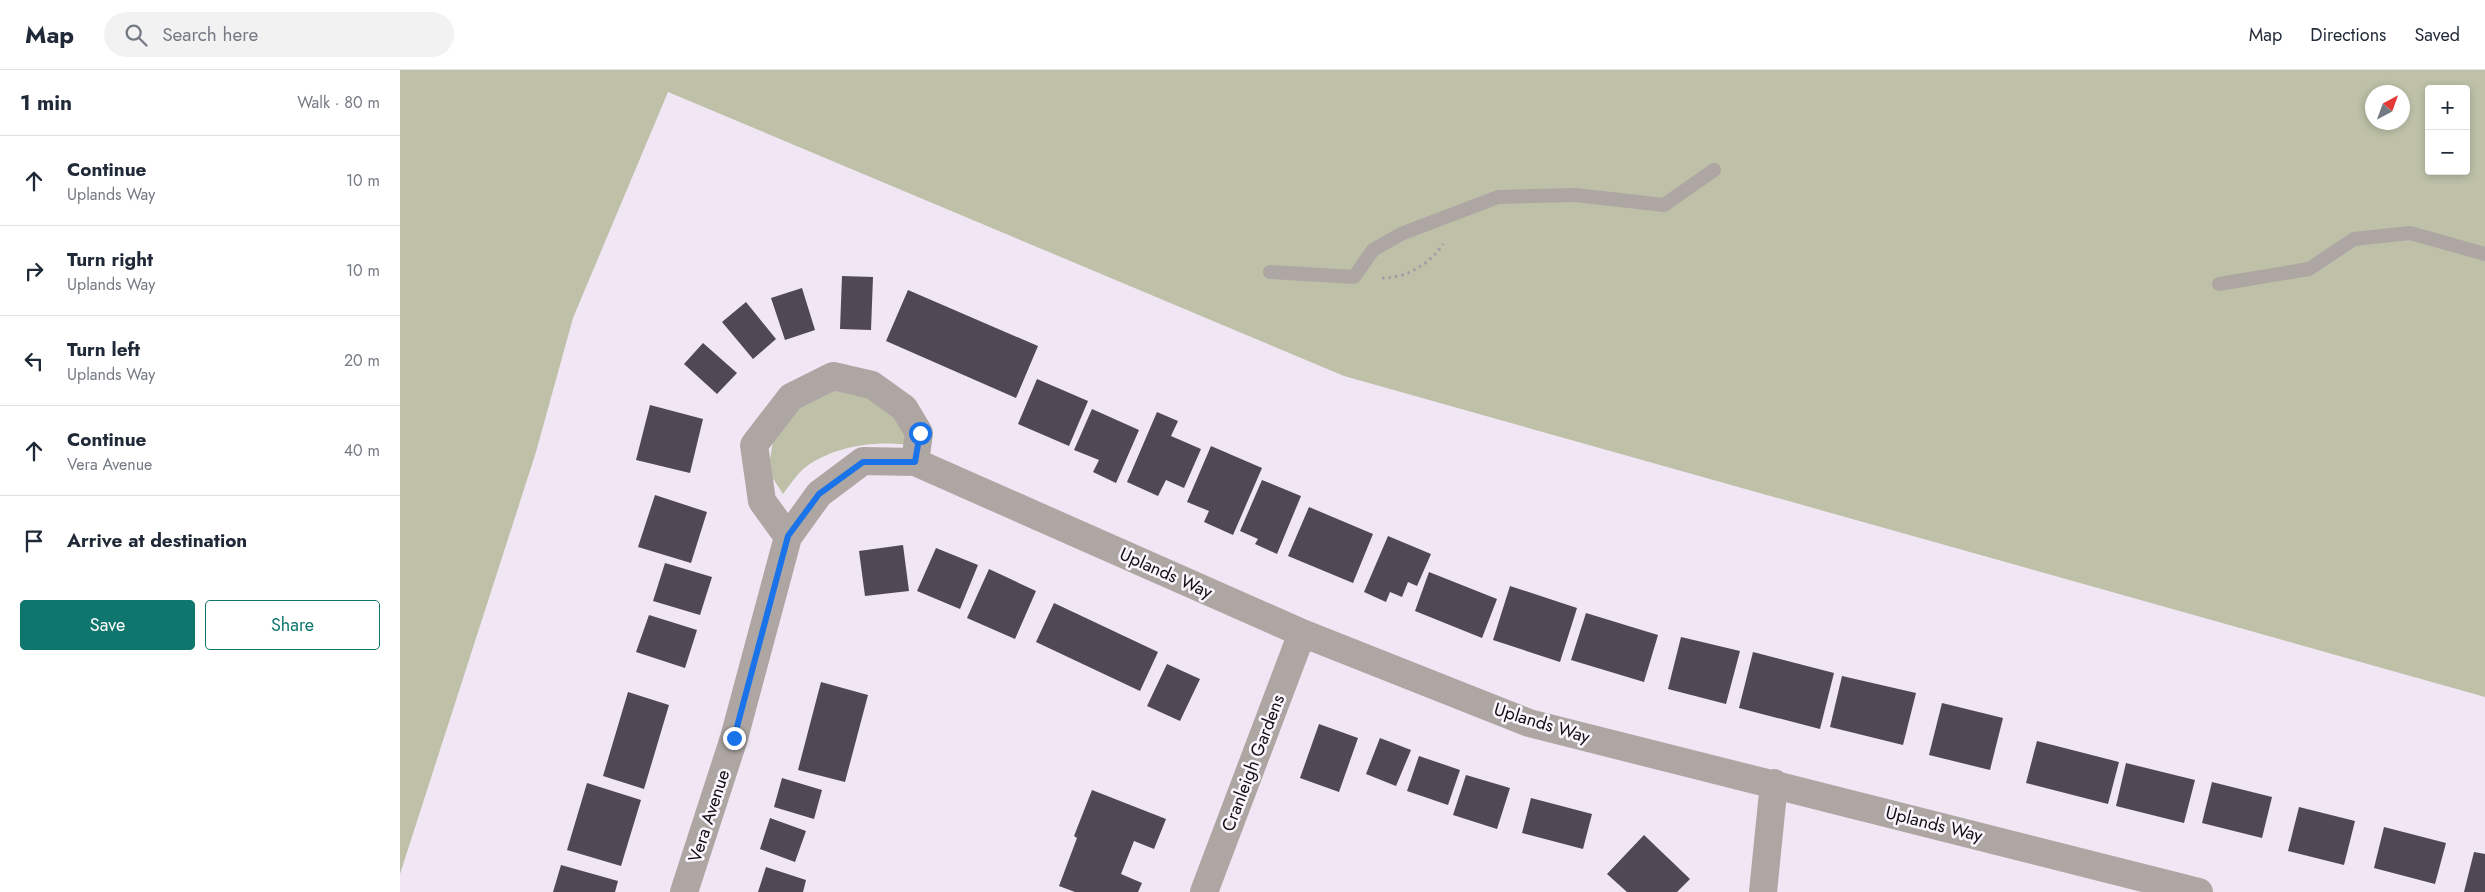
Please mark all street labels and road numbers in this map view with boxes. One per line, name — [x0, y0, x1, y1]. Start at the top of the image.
street label: Uplands Way — [1115, 541, 1217, 605]
street label: Cranleigh Gardens — [1215, 691, 1291, 835]
street label: Uplands Way — [1491, 696, 1593, 750]
street label: Vera Avenue — [682, 766, 736, 866]
street label: Uplands Way — [1883, 799, 1985, 849]

